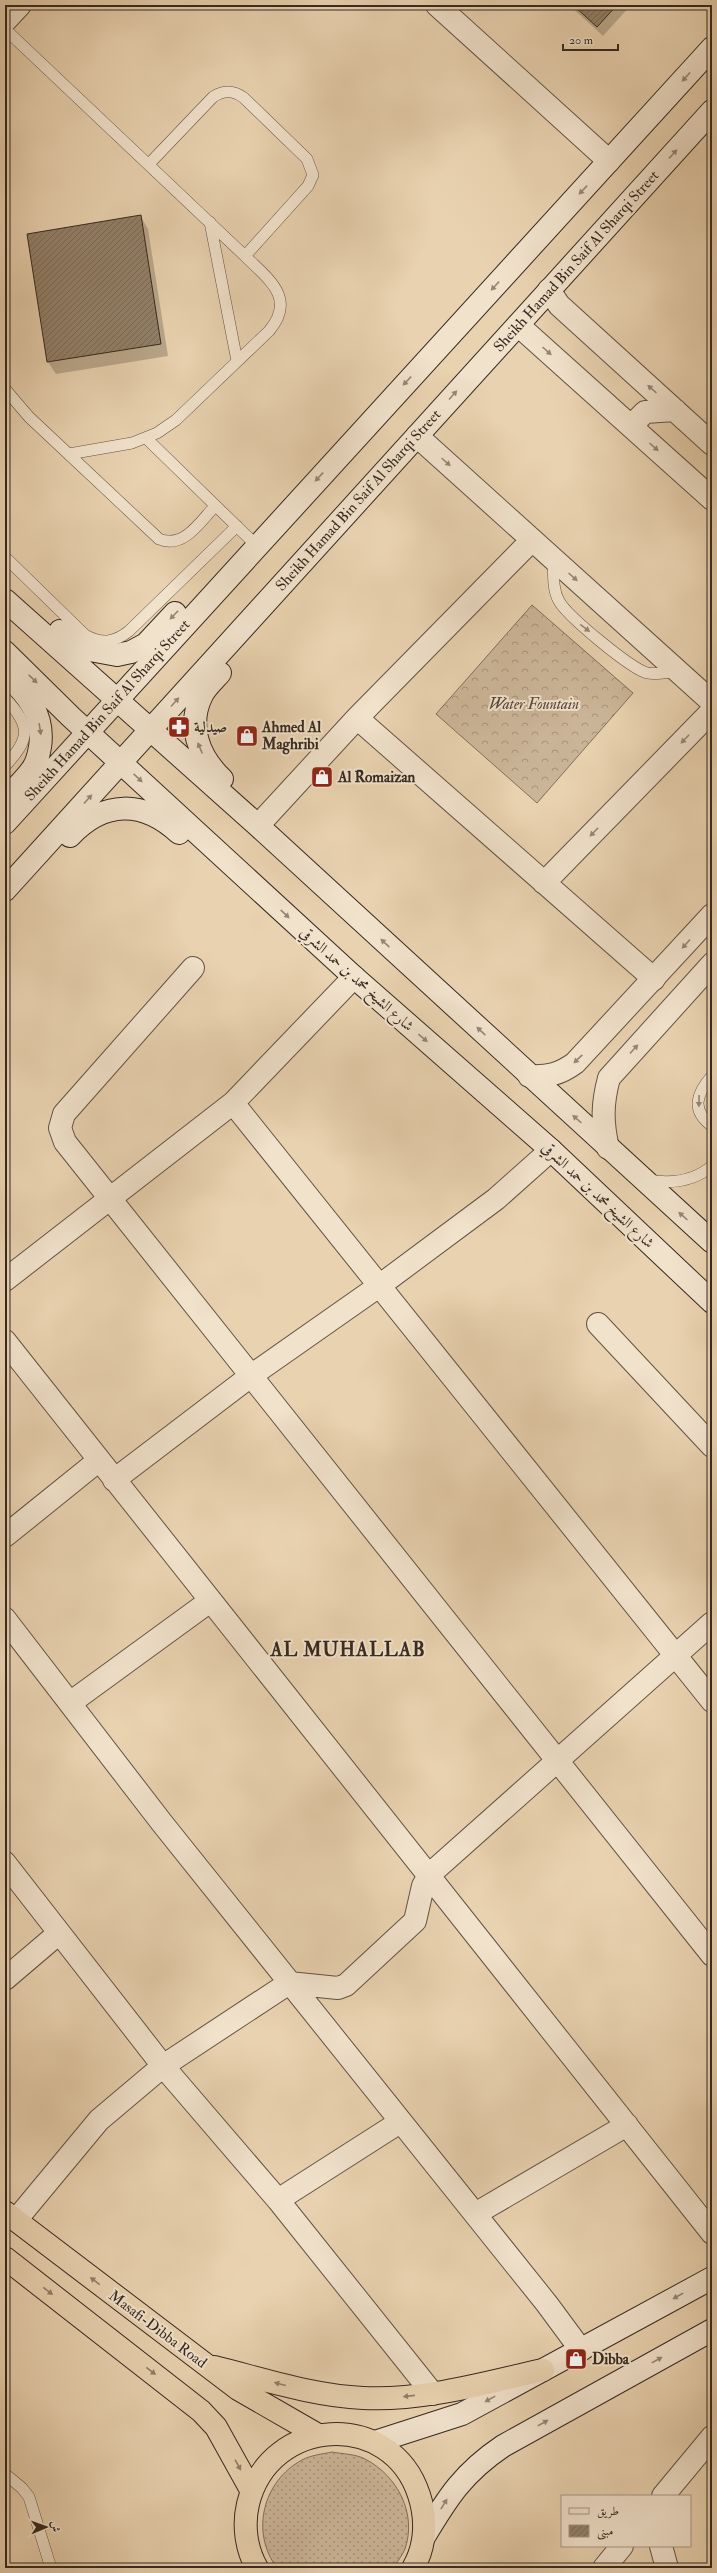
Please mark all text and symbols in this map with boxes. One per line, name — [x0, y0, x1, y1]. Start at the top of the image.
scale bar — [563, 26, 618, 52]
text: 20 m — [569, 33, 594, 48]
one-way arrow — [681, 72, 691, 82]
one-way arrow — [668, 150, 677, 159]
street label: Sheikh Hamad Bin Saif Al Sharqi Street — [490, 166, 663, 356]
one-way arrow — [578, 185, 588, 195]
one-way arrow — [490, 281, 500, 291]
one-way arrow — [542, 346, 552, 356]
one-way arrow — [403, 377, 412, 386]
one-way arrow — [647, 385, 657, 394]
one-way arrow — [449, 390, 458, 401]
street label: Sheikh Hamad Bin Saif Al Sharqi Street — [272, 405, 445, 595]
one-way arrow — [649, 442, 659, 452]
one-way arrow — [441, 457, 450, 466]
one-way arrow — [314, 472, 324, 482]
one-way arrow — [569, 572, 578, 581]
one-way arrow — [169, 610, 179, 620]
street label: Sheikh Hamad Bin Saif Al Sharqi Street — [21, 615, 194, 805]
one-way arrow — [579, 623, 590, 632]
one-way arrow — [28, 675, 38, 684]
park label: Water Fountain — [489, 695, 579, 714]
one-way arrow — [170, 698, 179, 707]
pharmacy icon: صيدلية — [166, 714, 192, 740]
place label: صيدلية — [194, 718, 227, 737]
place label: Ahmed Al Maghribi — [261, 718, 321, 755]
one-way arrow — [37, 722, 43, 735]
shop icon: Ahmed Al Maghribi — [234, 723, 260, 749]
one-way arrow — [680, 734, 690, 744]
one-way arrow — [196, 742, 202, 754]
shop icon: Al Romaizan — [309, 764, 335, 790]
place label: Al Romaizan — [337, 768, 416, 787]
one-way arrow — [133, 773, 143, 783]
one-way arrow — [83, 793, 92, 804]
one-way arrow — [589, 827, 599, 837]
one-way arrow — [280, 909, 290, 919]
street label: شارع الشيخ محمد بن حمد الشرقي — [293, 923, 418, 1039]
one-way arrow — [380, 938, 390, 948]
one-way arrow — [681, 939, 690, 949]
one-way arrow — [476, 1026, 486, 1036]
one-way arrow — [418, 1033, 428, 1043]
one-way arrow — [629, 1045, 638, 1054]
one-way arrow — [573, 1055, 583, 1064]
one-way arrow — [696, 1095, 702, 1108]
one-way arrow — [571, 1114, 582, 1123]
street label: شارع الشيخ محمد بن حمد الشرقي — [535, 1138, 658, 1255]
one-way arrow — [678, 1211, 688, 1220]
district label: AL MUHALLAB — [269, 1638, 426, 1662]
one-way arrow — [89, 2276, 100, 2285]
street label: Masafi-Dibba Road — [105, 2286, 211, 2373]
one-way arrow — [43, 2287, 54, 2296]
one-way arrow — [672, 2293, 684, 2300]
shop icon: Dibba — [563, 2346, 589, 2372]
place label: Dibba — [592, 2350, 630, 2369]
one-way arrow — [651, 2357, 663, 2363]
one-way arrow — [146, 2367, 157, 2375]
one-way arrow — [274, 2381, 286, 2387]
one-way arrow — [403, 2393, 415, 2399]
one-way arrow — [484, 2396, 496, 2402]
one-way arrow — [537, 2420, 549, 2426]
one-way arrow — [234, 2459, 241, 2471]
legend — [561, 2495, 691, 2547]
one-way arrow — [441, 2498, 448, 2510]
text: طريق — [597, 2504, 619, 2519]
north arrow — [26, 2507, 66, 2547]
text: ش — [49, 2521, 62, 2532]
text: مبنى — [597, 2524, 613, 2540]

